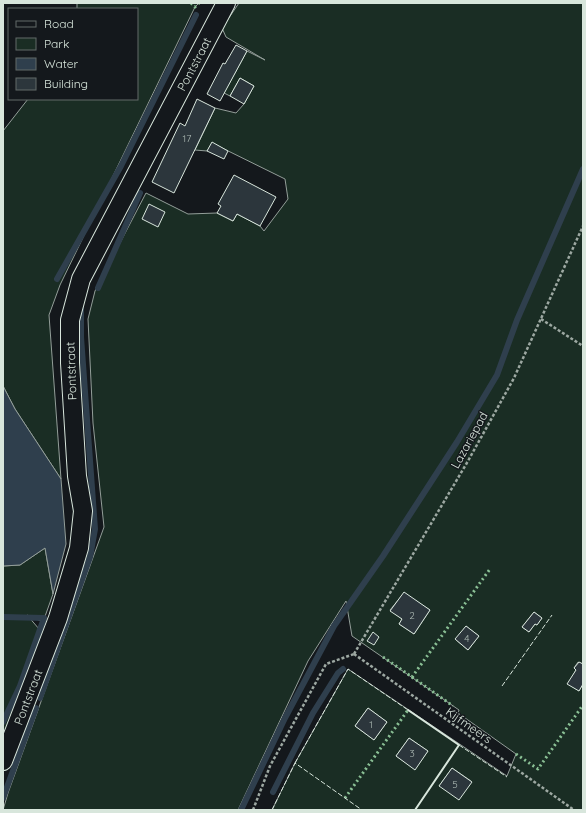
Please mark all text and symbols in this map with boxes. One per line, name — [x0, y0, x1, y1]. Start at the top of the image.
legend — [8, 8, 138, 100]
text: Road — [44, 16, 74, 31]
street label: Pontstraat — [174, 35, 214, 93]
text: Park — [44, 36, 69, 51]
text: Water — [44, 56, 79, 71]
text: Building — [44, 76, 88, 91]
house number: 17 — [183, 132, 191, 145]
street label: Pontstraat — [62, 342, 80, 400]
street label: Lazariepad — [447, 409, 491, 471]
house number: 2 — [409, 609, 415, 622]
house number: 4 — [464, 632, 470, 645]
street label: Pontstraat — [11, 667, 45, 727]
street label: Kijfmeers — [443, 704, 495, 747]
house number: 1 — [369, 718, 373, 731]
house number: 3 — [409, 747, 415, 760]
house number: 5 — [452, 778, 458, 791]

